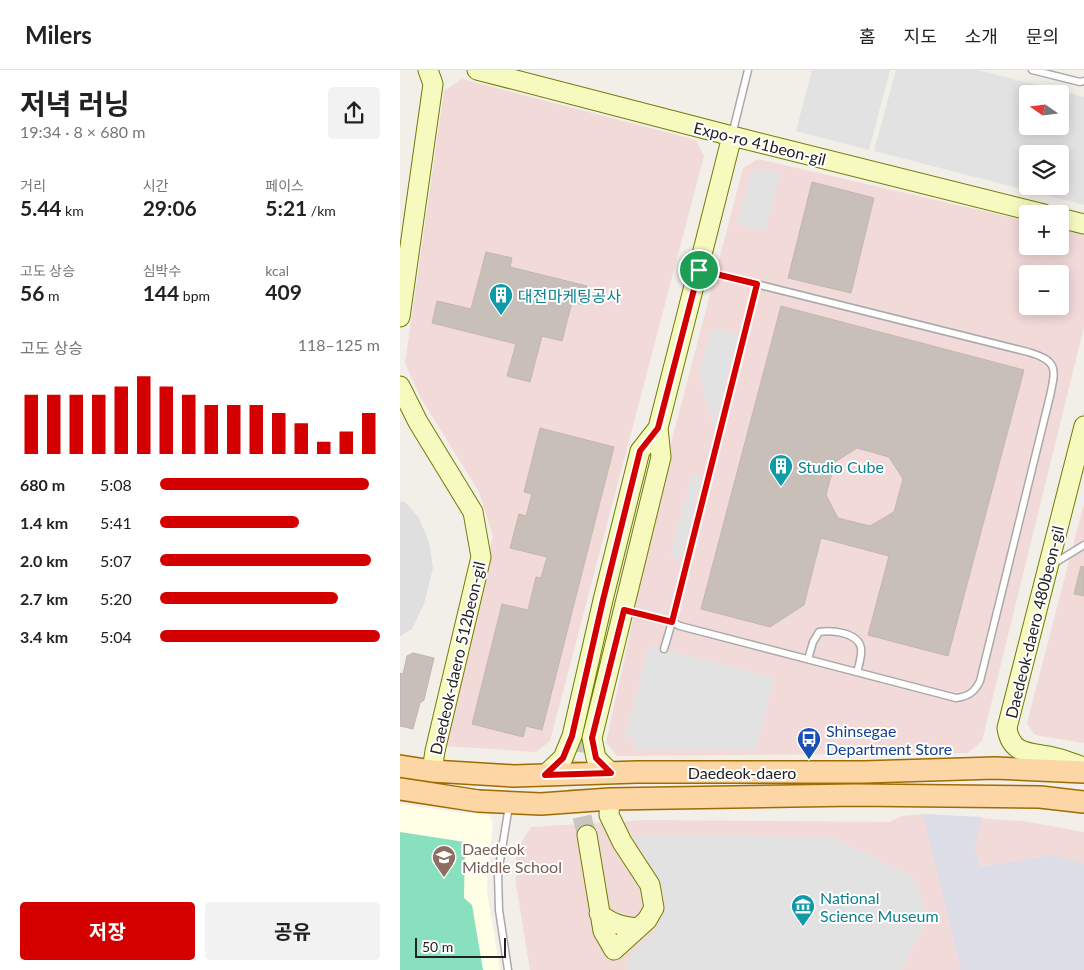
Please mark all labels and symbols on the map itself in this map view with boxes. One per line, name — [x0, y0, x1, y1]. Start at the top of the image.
north arrow — [1019, 85, 1069, 135]
street label: Expo-ro 41beon-gil — [692, 117, 828, 169]
pin — [678, 249, 720, 291]
building icon: 대전마케팅공사 — [488, 282, 514, 316]
place label: 대전마케팅공사 — [518, 286, 621, 305]
building icon: Studio Cube — [768, 453, 794, 487]
place label: Studio Cube — [798, 457, 884, 476]
street label: Daedeok-daero 480beon-gil — [1001, 524, 1067, 720]
street label: Daedeok-daero 512beon-gil — [426, 560, 488, 756]
place label: Shinsegae Department Store — [826, 721, 952, 758]
bus stop icon: Shinsegae Department Store — [796, 726, 822, 760]
street label: Daedeok-daero — [688, 763, 796, 782]
place label: Daedeok Middle School — [462, 839, 562, 876]
school or university icon: Daedeok Middle School — [431, 844, 457, 878]
place label: National Science Museum — [820, 888, 939, 925]
museum icon: National Science Museum — [790, 893, 816, 927]
scale bar — [415, 935, 506, 958]

